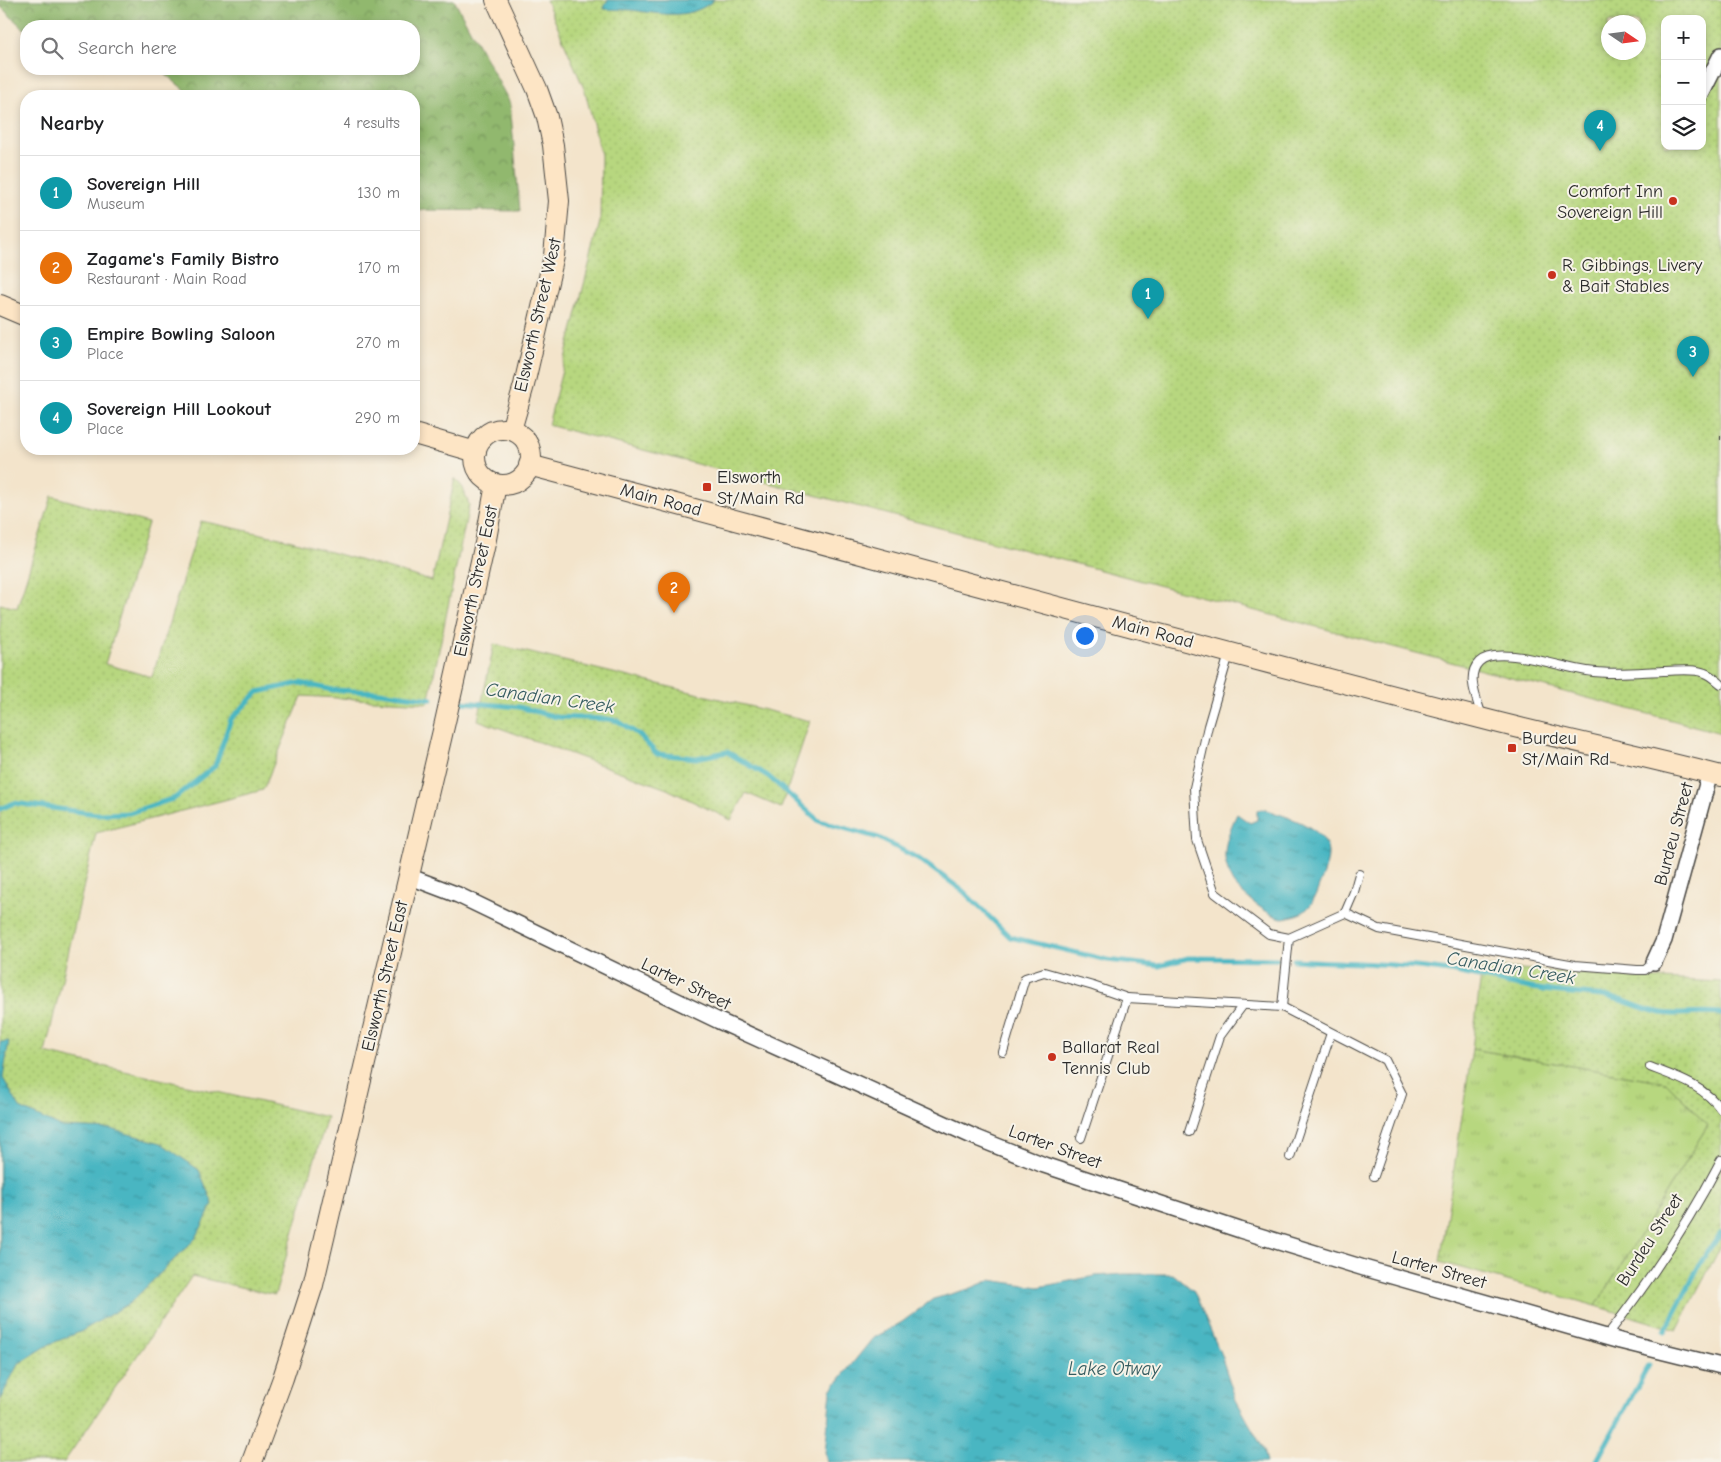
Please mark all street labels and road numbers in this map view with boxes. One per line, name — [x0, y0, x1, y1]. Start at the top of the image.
street label: Elsworth Street West — [510, 235, 566, 394]
street label: Main Road — [618, 479, 704, 521]
street label: Elsworth Street East — [450, 503, 502, 659]
street label: Main Road — [1110, 611, 1196, 653]
street label: Burdeu Street — [1650, 779, 1698, 888]
street label: Elsworth Street East — [357, 898, 413, 1053]
street label: Larter Street — [638, 953, 735, 1015]
street label: Larter Street — [1006, 1121, 1105, 1174]
street label: Burdeu Street — [1612, 1189, 1688, 1290]
street label: Larter Street — [1389, 1247, 1489, 1294]

